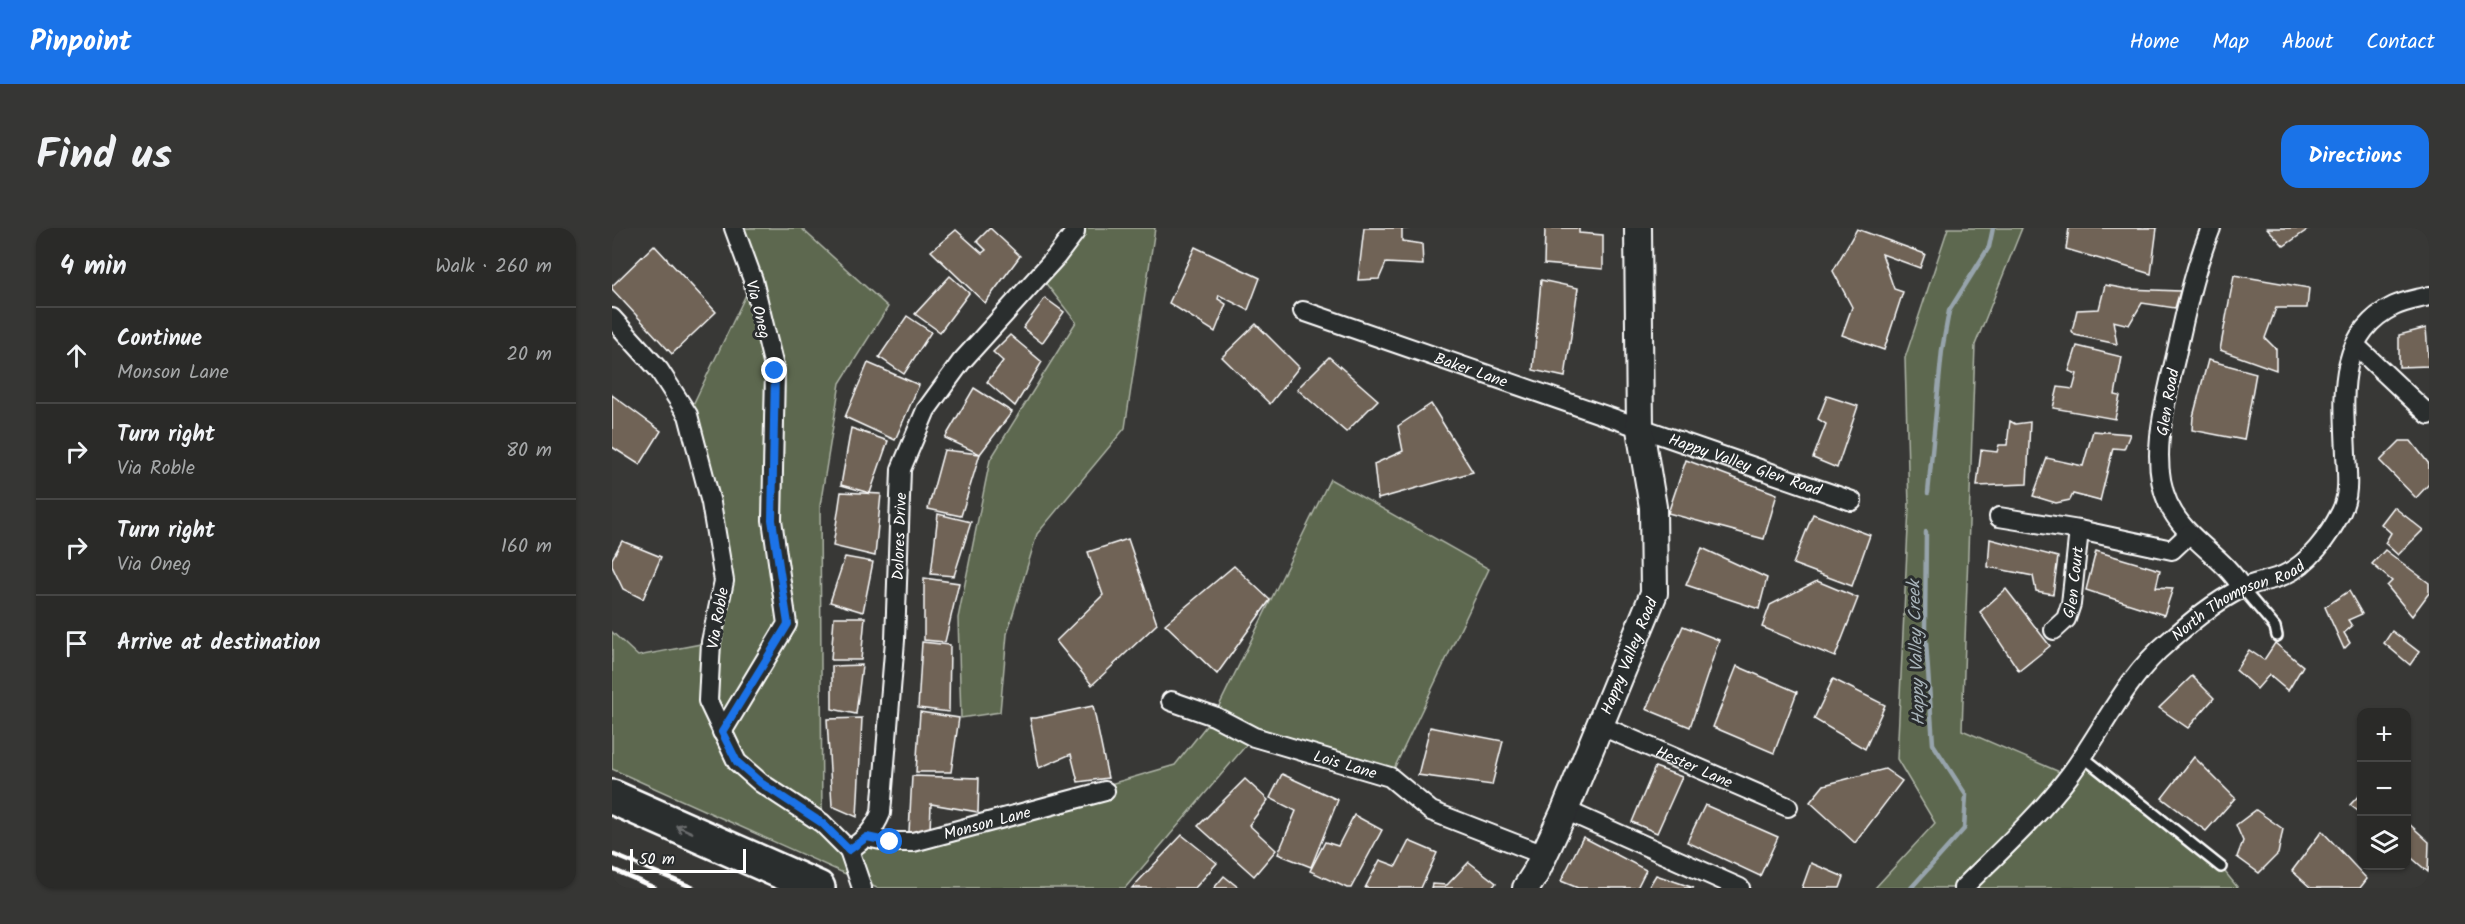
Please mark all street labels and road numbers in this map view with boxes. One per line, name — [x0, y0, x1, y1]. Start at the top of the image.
street label: Via Oneg — [738, 278, 777, 341]
street label: Baker Lane — [1431, 346, 1511, 395]
street label: Glen Road — [2150, 366, 2187, 438]
street label: Happy Valley Glen Road — [1665, 427, 1826, 504]
street label: Dolores Drive — [886, 492, 914, 581]
street label: Glen Court — [2056, 544, 2091, 622]
street label: North Thompson Road — [2166, 554, 2312, 648]
street label: Via Roble — [701, 585, 736, 651]
street label: Happy Valley Road — [1594, 593, 1665, 719]
street label: Hester Lane — [1651, 740, 1736, 796]
street label: Lois Lane — [1310, 744, 1380, 786]
street label: Monson Lane — [941, 800, 1034, 847]

